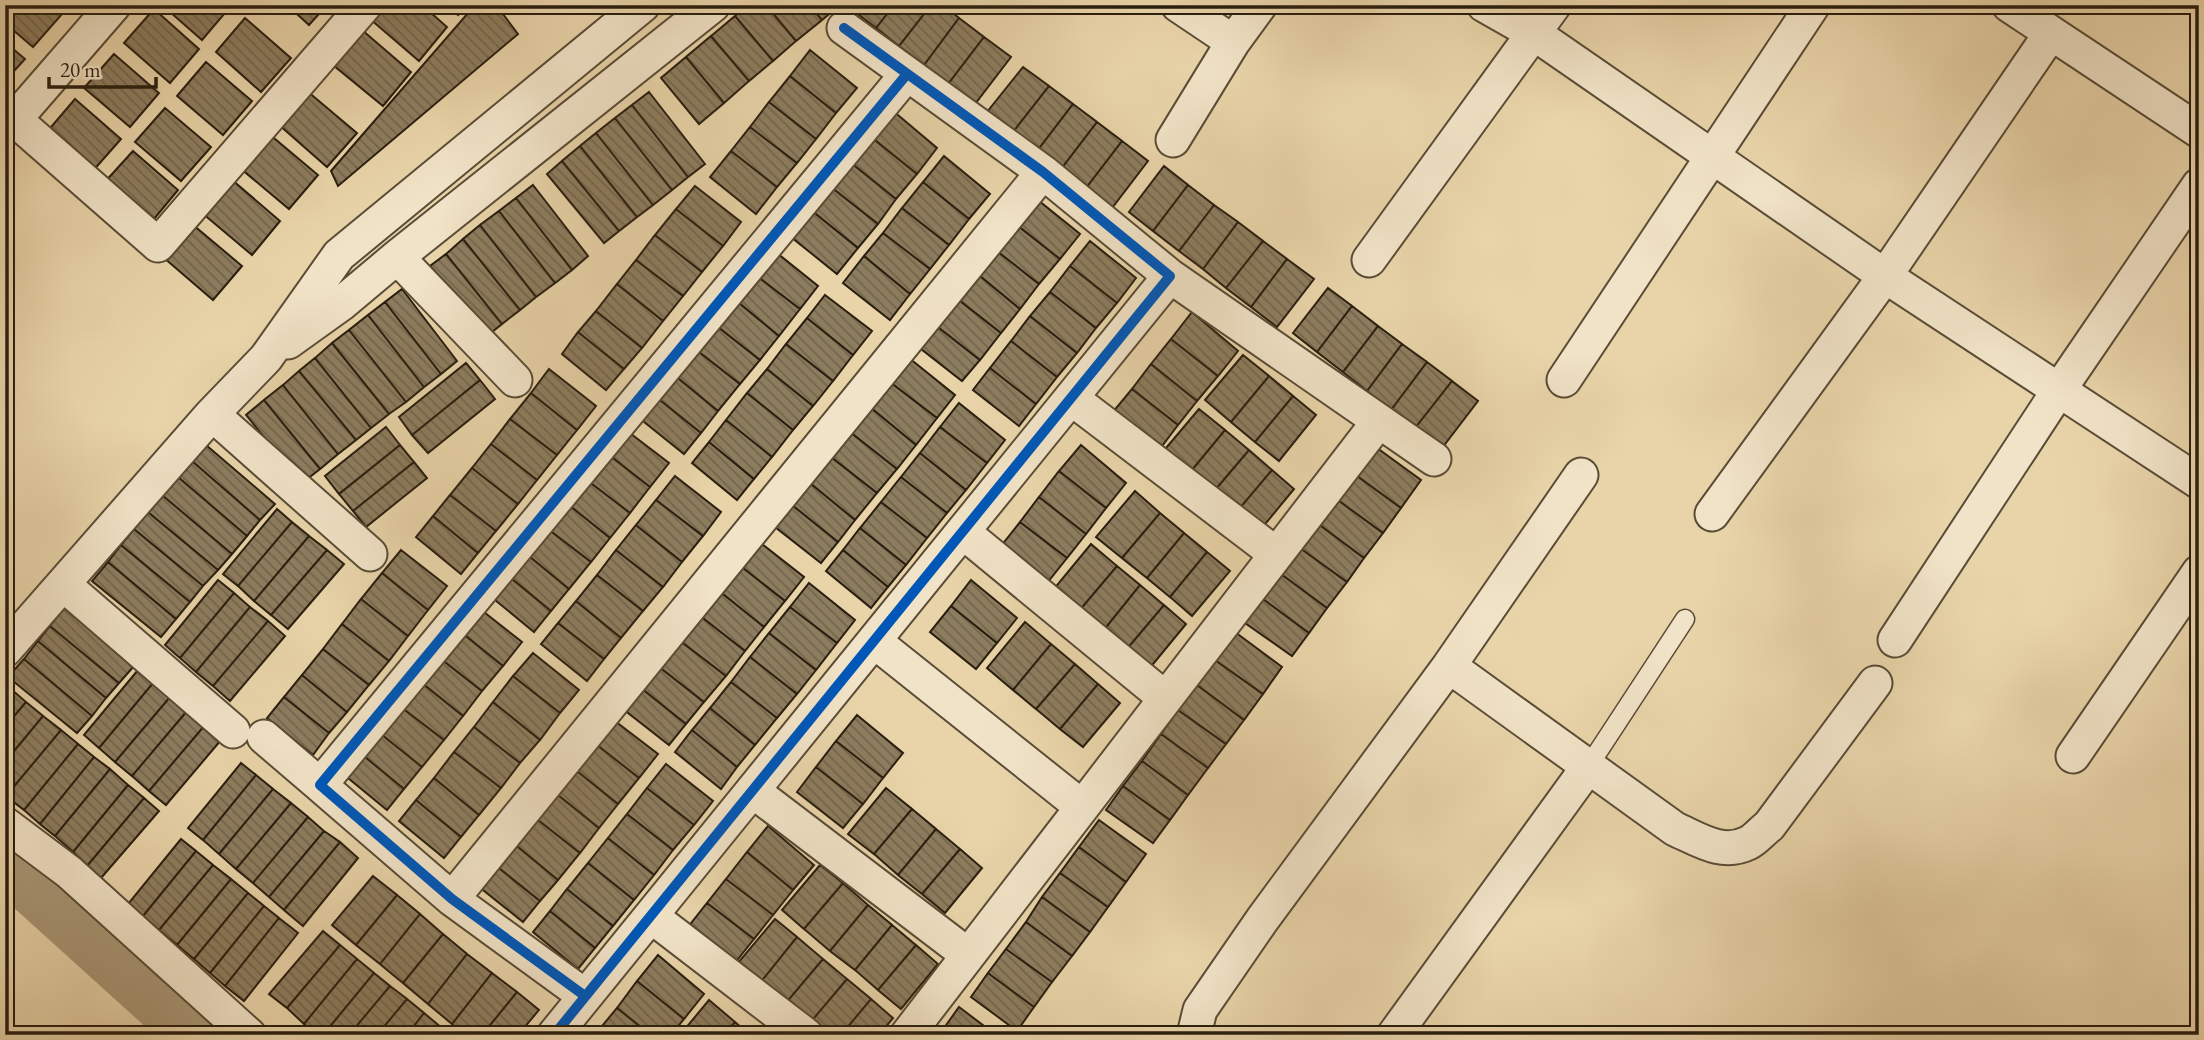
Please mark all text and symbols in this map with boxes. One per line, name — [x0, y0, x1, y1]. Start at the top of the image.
scale bar — [49, 46, 156, 90]
text: 20 m — [60, 56, 101, 83]

